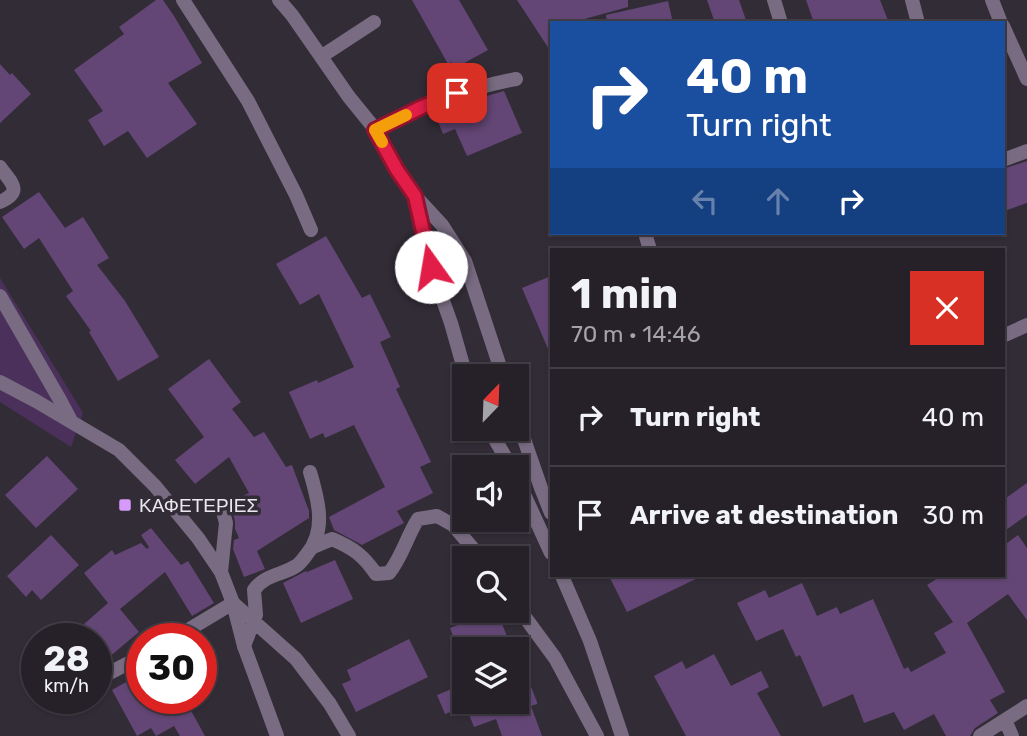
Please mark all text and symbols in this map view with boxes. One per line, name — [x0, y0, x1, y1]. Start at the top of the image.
text: 40 m — [686, 47, 808, 105]
icon: right — [571, 49, 662, 140]
pin — [427, 63, 487, 123]
icon: arrive — [438, 74, 476, 112]
text: Turn right — [686, 106, 831, 144]
icon: left — [686, 182, 724, 220]
icon: ahead — [759, 182, 797, 220]
icon: right — [832, 182, 870, 220]
position arrow — [394, 230, 468, 304]
text: 1 min — [571, 269, 678, 319]
button: close — [910, 271, 984, 345]
text: 70 m · 14:46 — [571, 320, 701, 348]
north arrow — [452, 364, 528, 441]
map controls — [452, 364, 529, 714]
icon: right — [571, 398, 609, 436]
text: Turn right — [630, 402, 760, 433]
text: 40 m — [922, 402, 984, 433]
button: sound — [452, 455, 529, 532]
place label: ΚΑΦΕΤΕΡΙΕΣ — [139, 494, 258, 517]
icon: arrive — [571, 496, 609, 534]
marker: ΚΑΦΕΤΕΡΙΕΣ — [117, 497, 133, 513]
text: Arrive at destination — [630, 500, 898, 531]
text: 30 m — [922, 500, 984, 531]
button: search — [452, 546, 529, 623]
speed limit sign: 30 — [126, 623, 217, 714]
button: layers — [452, 637, 529, 714]
text: 28 — [43, 638, 90, 680]
text: km/h — [44, 675, 89, 697]

